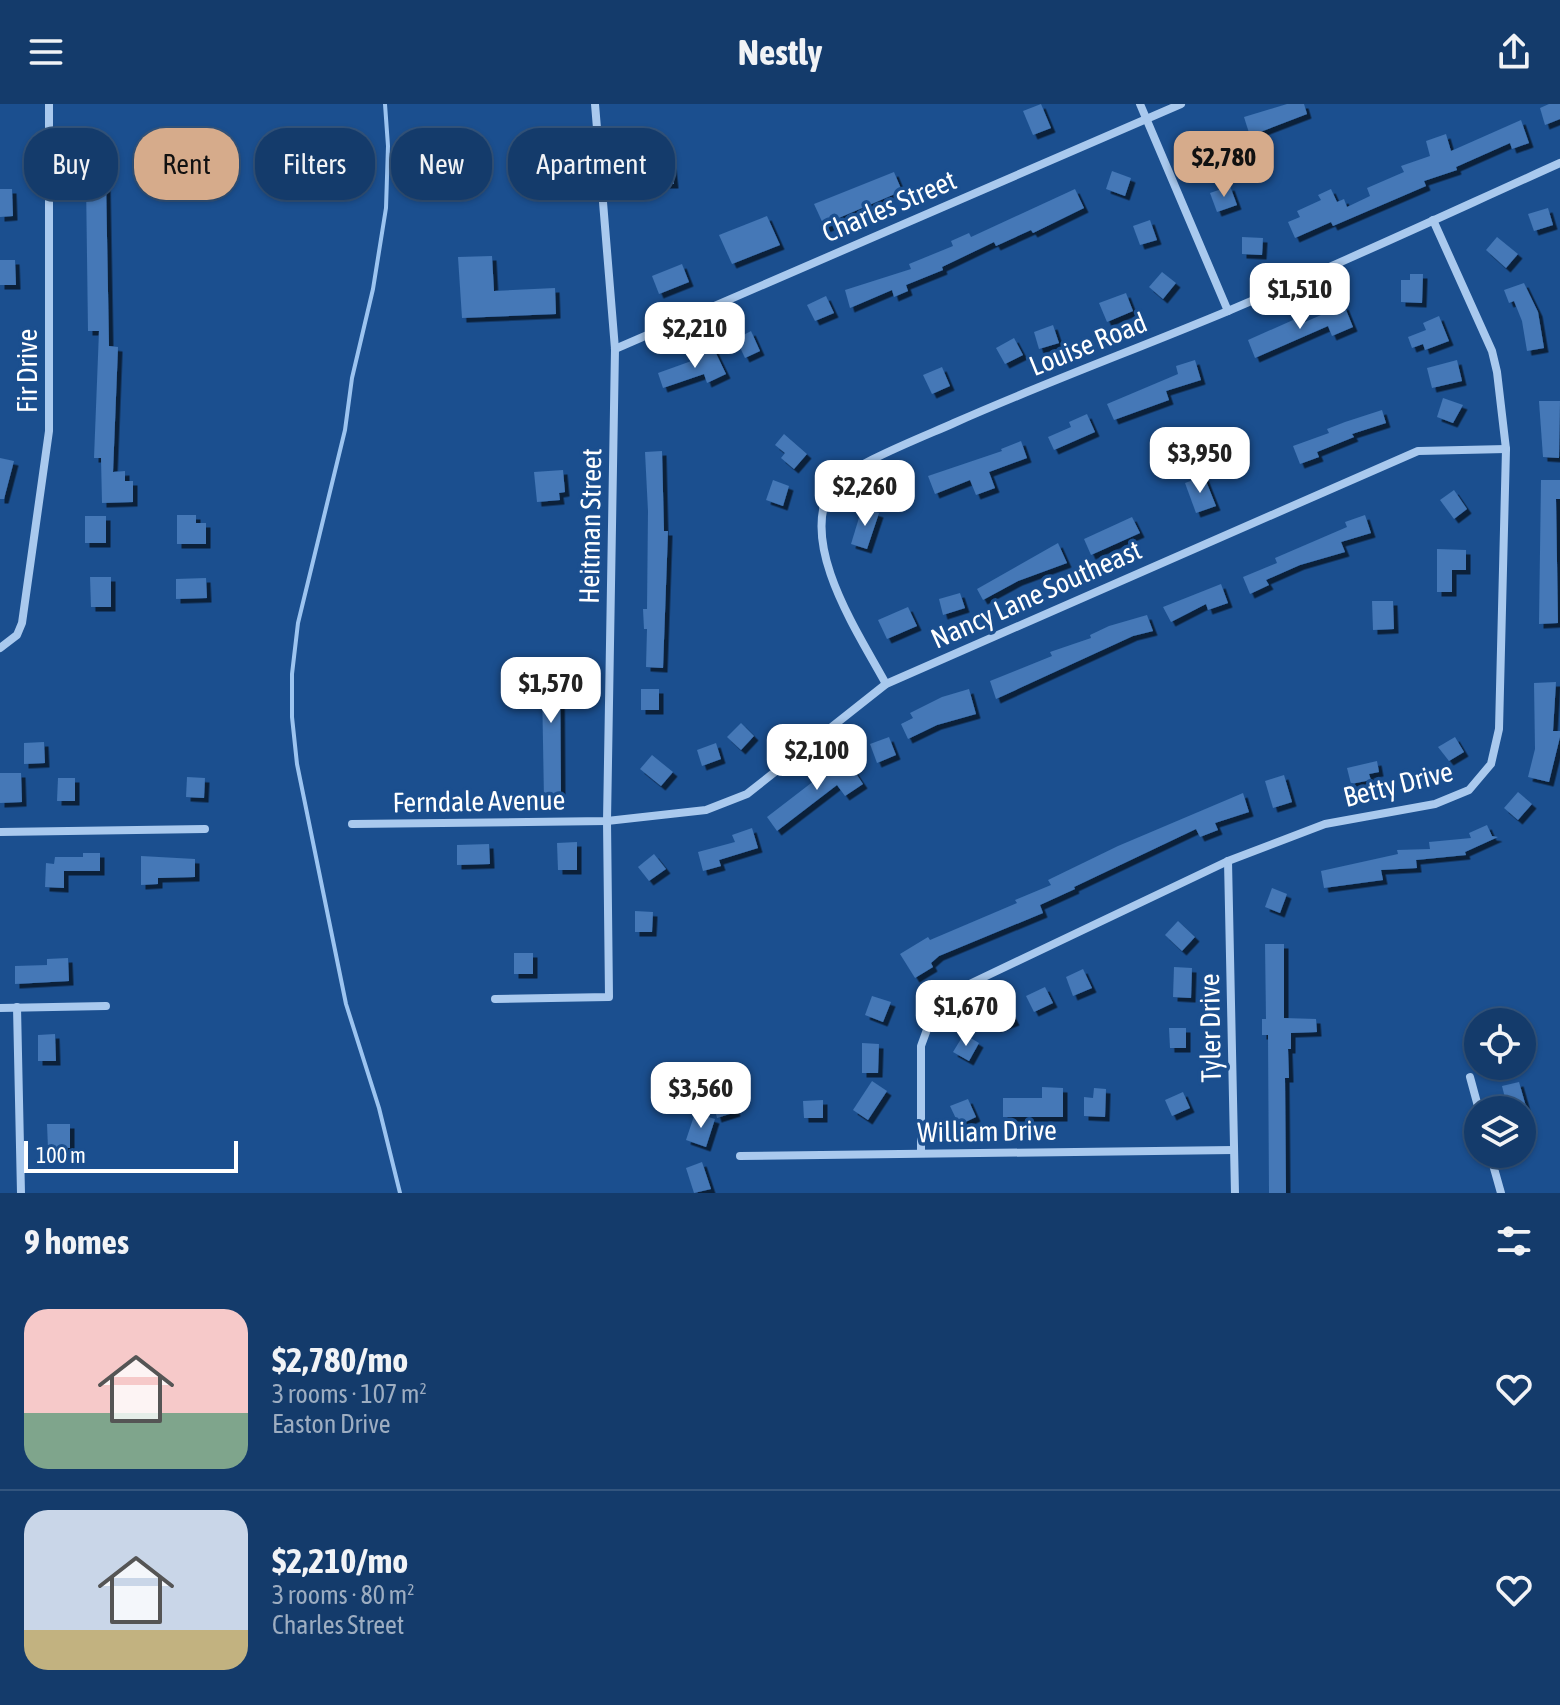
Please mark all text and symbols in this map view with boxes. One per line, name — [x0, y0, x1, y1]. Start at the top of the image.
icon: menu — [24, 30, 68, 74]
icon: share — [1492, 30, 1536, 74]
text: Nestly — [738, 31, 822, 73]
chip: Buy — [24, 128, 118, 200]
chip: Rent — [134, 128, 239, 200]
chip: Filters — [255, 128, 375, 200]
chip: New — [391, 128, 492, 200]
chip: Apartment — [508, 128, 675, 200]
pin: $2,780 — [1159, 131, 1289, 199]
text: $2,780 — [1192, 142, 1256, 172]
street label: Charles Street — [817, 163, 961, 249]
pin: $1,510 — [1235, 263, 1365, 331]
text: $1,510 — [1268, 274, 1332, 304]
pin: $2,210 — [630, 302, 760, 370]
street label: Louise Road — [1025, 306, 1151, 382]
text: $2,210 — [663, 313, 727, 343]
street label: Fir Drive — [11, 329, 43, 413]
pin: $3,950 — [1135, 427, 1265, 495]
text: $3,950 — [1168, 438, 1232, 468]
street label: Heitman Street — [573, 448, 607, 604]
pin: $2,260 — [800, 460, 930, 528]
text: $2,260 — [833, 471, 897, 501]
street label: Nancy Lane Southeast — [926, 533, 1146, 655]
pin: $1,570 — [486, 657, 616, 725]
text: $1,570 — [519, 668, 583, 698]
pin: $2,100 — [752, 724, 882, 792]
text: $2,100 — [785, 735, 849, 765]
street label: Betty Drive — [1340, 755, 1456, 813]
street label: Ferndale Avenue — [392, 783, 566, 819]
street label: Tyler Drive — [1193, 973, 1227, 1083]
pin: $1,670 — [901, 980, 1031, 1048]
text: $1,670 — [934, 991, 998, 1021]
map controls — [1464, 1008, 1536, 1168]
button: locate — [1464, 1008, 1536, 1080]
pin: $3,560 — [636, 1062, 766, 1130]
text: $3,560 — [669, 1073, 733, 1103]
button: layers — [1464, 1096, 1536, 1168]
street label: William Drive — [917, 1114, 1057, 1148]
scale bar — [24, 1137, 238, 1173]
text: 100 m — [36, 1142, 86, 1168]
icon: filters — [1492, 1219, 1536, 1263]
text: 9 homes — [24, 1222, 129, 1261]
text: $2,780/mo — [272, 1340, 408, 1379]
icon: home — [88, 1341, 184, 1437]
icon: heart — [1492, 1367, 1536, 1411]
text: 3 rooms · 107 m² — [272, 1379, 427, 1409]
text: Easton Drive — [272, 1409, 390, 1439]
text: $2,210/mo — [272, 1541, 408, 1580]
icon: home — [88, 1542, 184, 1638]
icon: heart — [1492, 1568, 1536, 1612]
text: 3 rooms · 80 m² — [272, 1580, 414, 1610]
text: Charles Street — [272, 1610, 404, 1640]

